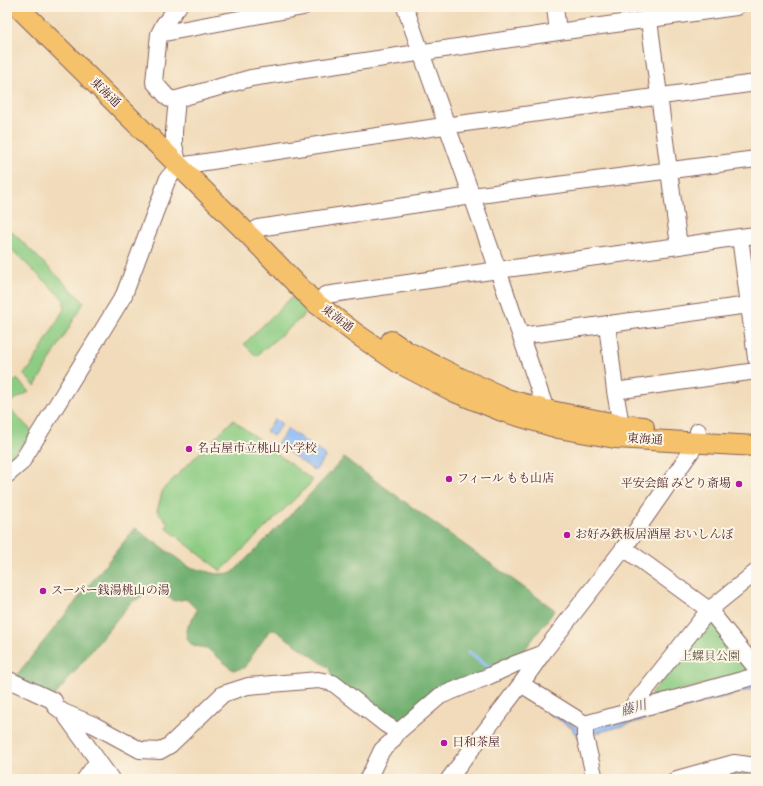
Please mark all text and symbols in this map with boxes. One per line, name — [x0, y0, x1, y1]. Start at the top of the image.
street label: 東海通 — [86, 74, 124, 112]
street label: 東海通 — [317, 301, 357, 337]
street label: 東海通 — [627, 430, 663, 450]
place label: 名古屋市立桃山小学校 — [197, 440, 317, 458]
marker: 名古屋市立桃山小学校 — [184, 444, 194, 454]
place label: フィール もも山店 — [457, 470, 554, 488]
marker: フィール もも山店 — [444, 474, 454, 484]
place label: 平安会館 みどり斎場 — [620, 475, 731, 493]
marker: 平安会館 みどり斎場 — [734, 479, 744, 489]
place label: お好み鉄板居酒屋 おいしんぼ — [575, 526, 734, 544]
marker: お好み鉄板居酒屋 おいしんぼ — [562, 530, 572, 540]
place label: スーパー銭湯桃山の湯 — [51, 582, 170, 600]
marker: スーパー銭湯桃山の湯 — [38, 586, 48, 596]
park label: 上螺貝公園 — [680, 648, 740, 666]
water label: 藤川 — [619, 696, 651, 721]
place label: 日和茶屋 — [452, 734, 500, 752]
marker: 日和茶屋 — [439, 738, 449, 748]

